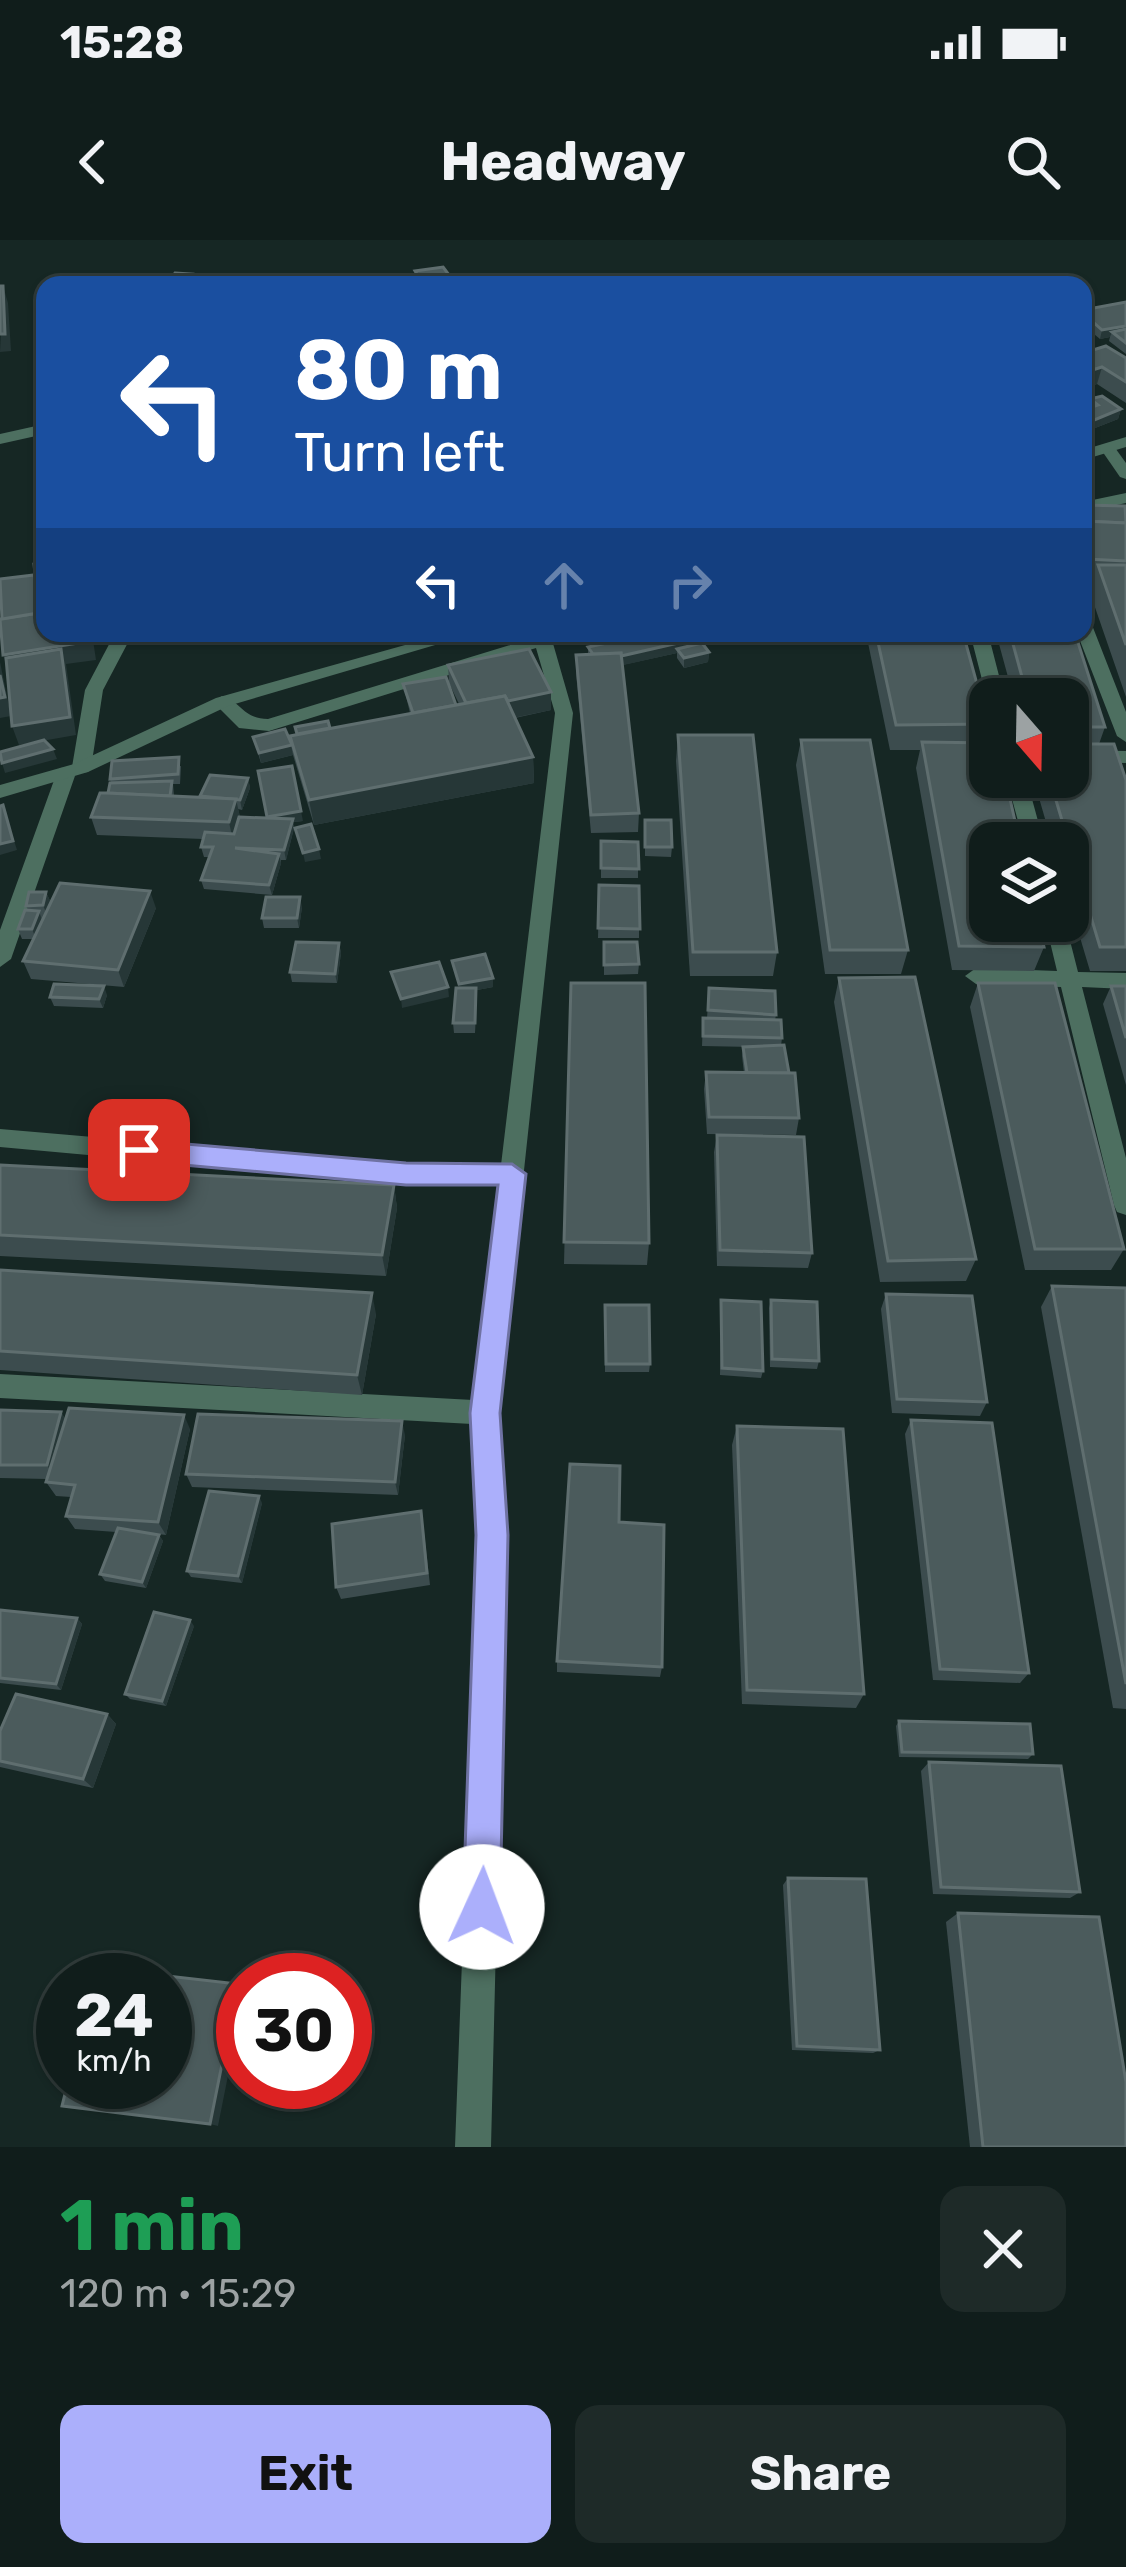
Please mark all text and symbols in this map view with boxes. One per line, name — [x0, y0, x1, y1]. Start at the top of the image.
text: 15:28 — [60, 16, 184, 69]
icon: back — [60, 129, 126, 195]
icon: search — [1000, 129, 1066, 195]
text: Headway — [440, 130, 686, 194]
text: 80 m — [294, 320, 503, 420]
icon: left — [96, 324, 252, 480]
text: Turn left — [294, 421, 505, 485]
icon: left — [405, 552, 471, 618]
icon: ahead — [531, 552, 597, 618]
icon: right — [657, 552, 723, 618]
north arrow — [969, 678, 1089, 798]
map controls — [969, 678, 1089, 942]
button: layers — [969, 822, 1089, 942]
pin — [88, 1099, 190, 1201]
icon: arrive — [106, 1117, 172, 1183]
position arrow — [419, 1844, 545, 1970]
speed limit sign: 30 — [216, 1953, 372, 2109]
text: 24 — [74, 1980, 154, 2051]
text: km/h — [77, 2043, 151, 2079]
text: 1 min — [60, 2183, 244, 2268]
button: close — [940, 2186, 1066, 2312]
text: 120 m · 15:29 — [60, 2271, 296, 2317]
button: Exit — [60, 2405, 551, 2543]
button: Share — [575, 2405, 1066, 2543]

